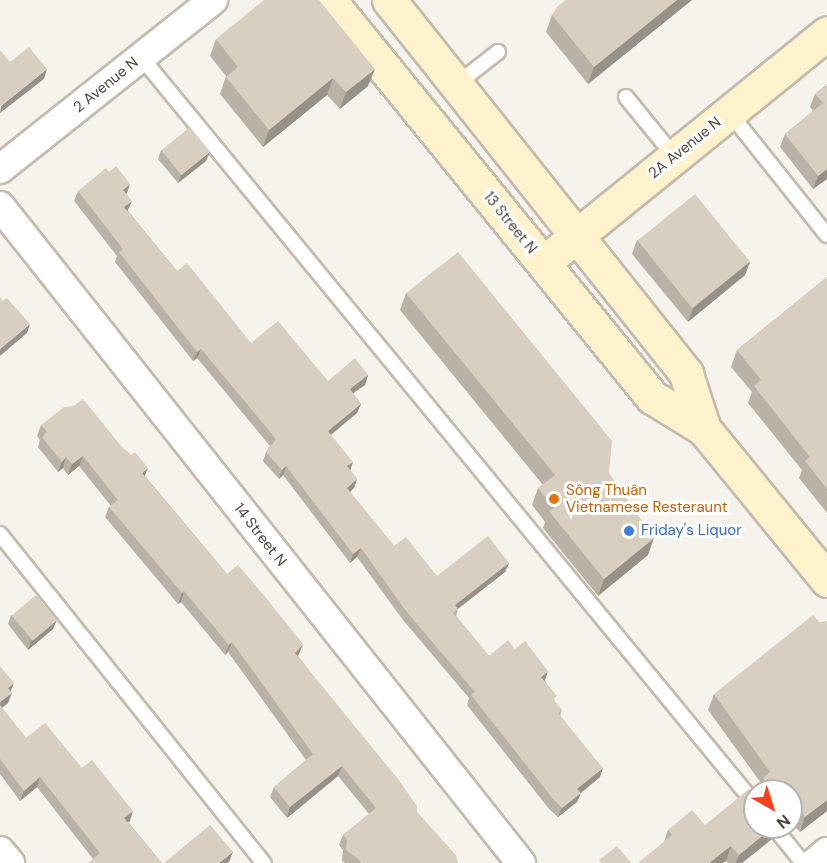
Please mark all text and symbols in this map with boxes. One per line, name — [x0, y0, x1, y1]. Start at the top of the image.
street label: 2 Avenue N — [70, 53, 142, 117]
street label: 2A Avenue N — [645, 113, 725, 183]
street label: 13 Street N — [480, 188, 540, 258]
place label: Sông Thuân Vietnamese Resteraunt — [566, 481, 728, 516]
marker: Sông Thuân Vietnamese Resteraunt — [547, 492, 561, 506]
street label: 14 Street N — [230, 500, 290, 570]
place label: Friday's Liquor — [641, 522, 742, 540]
marker: Friday's Liquor — [622, 524, 636, 538]
north arrow — [743, 779, 803, 839]
text: N — [772, 810, 795, 834]

